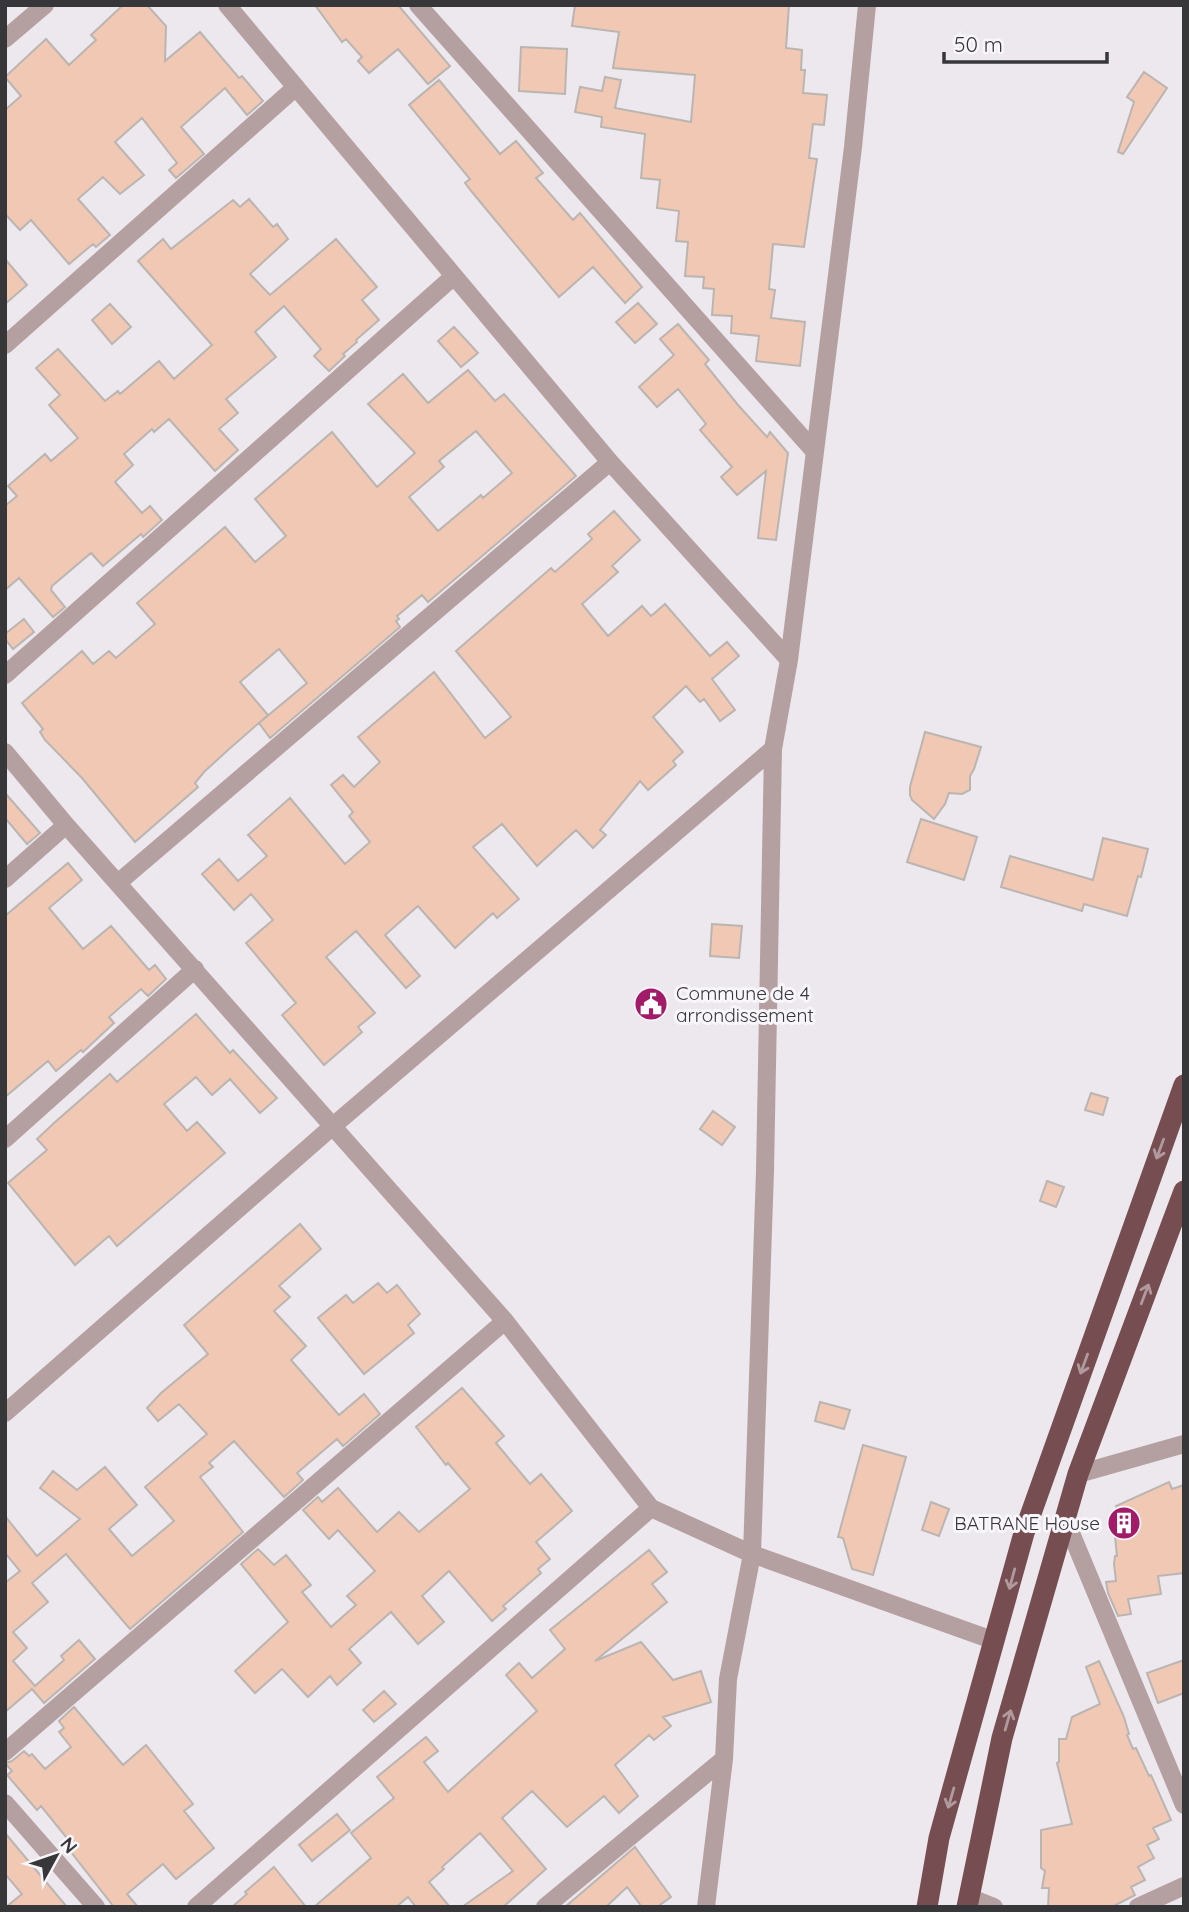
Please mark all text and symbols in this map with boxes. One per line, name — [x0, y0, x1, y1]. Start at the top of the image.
scale bar — [944, 21, 1107, 65]
text: 50 m — [954, 31, 1003, 57]
place label: Commune de 4 arrondissement — [676, 981, 814, 1027]
public building icon: Commune de 4 arrondissement — [632, 985, 670, 1023]
one-way arrow — [1153, 1138, 1165, 1160]
one-way arrow — [1140, 1284, 1152, 1306]
one-way arrow — [1077, 1352, 1089, 1374]
building icon: BATRANE House — [1105, 1504, 1143, 1542]
place label: BATRANE House — [954, 1511, 1100, 1535]
one-way arrow — [1004, 1568, 1017, 1590]
one-way arrow — [1002, 1710, 1015, 1732]
one-way arrow — [943, 1787, 956, 1809]
north arrow — [21, 1821, 91, 1891]
text: N — [55, 1832, 83, 1858]

